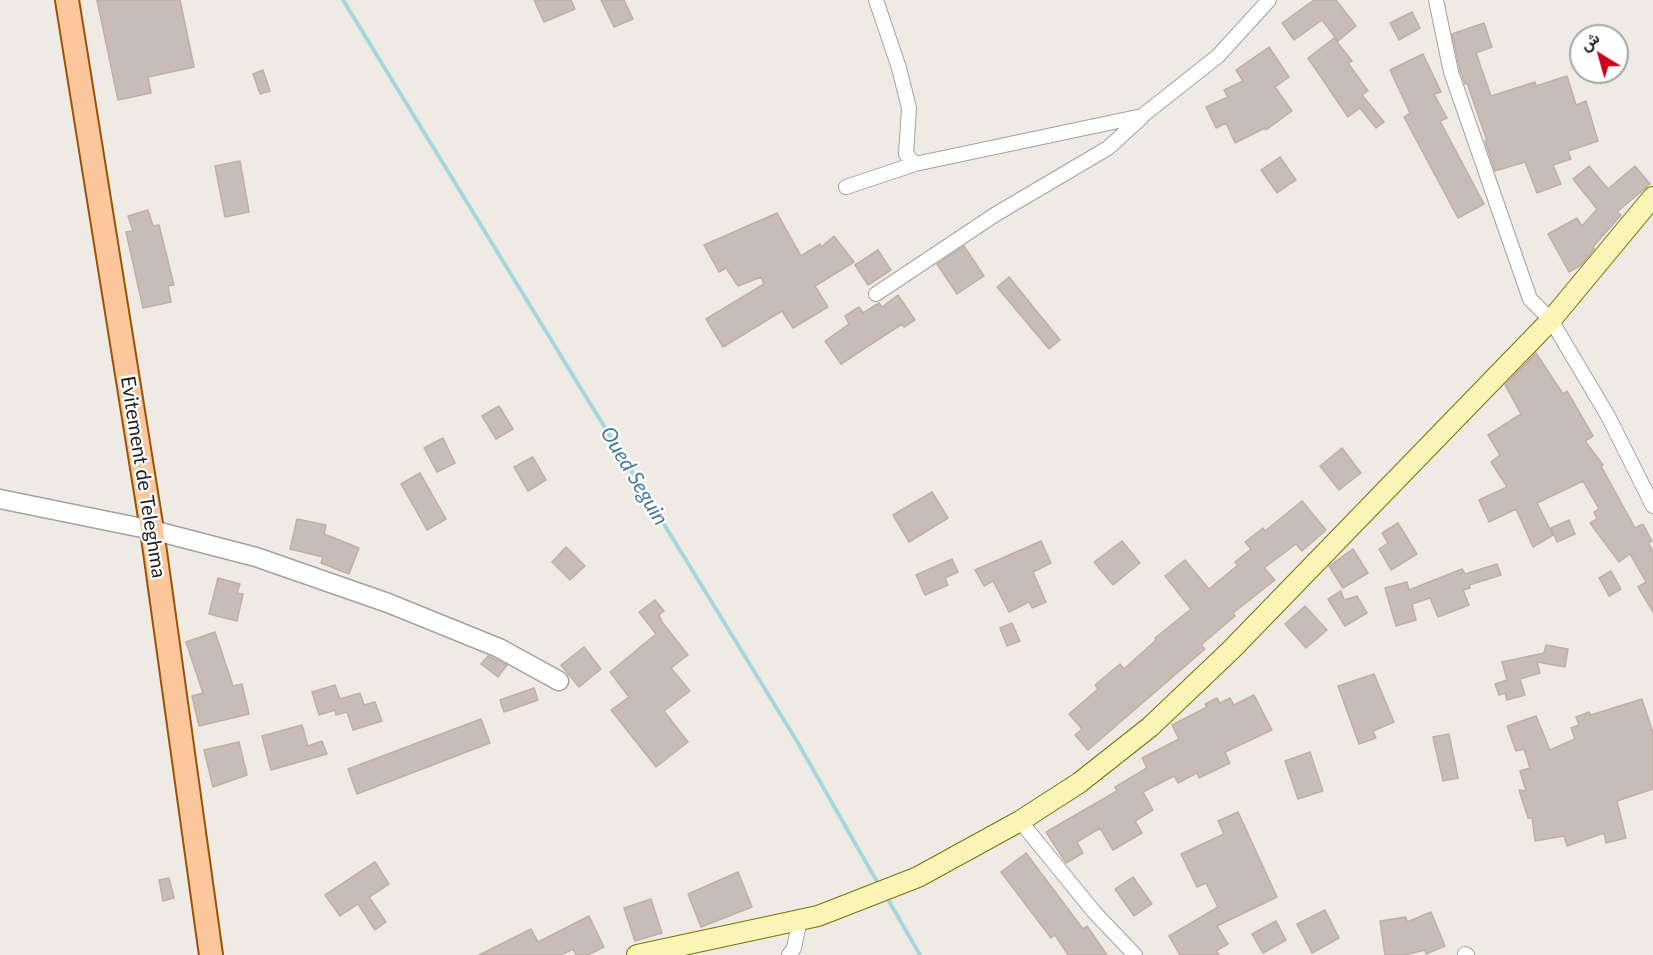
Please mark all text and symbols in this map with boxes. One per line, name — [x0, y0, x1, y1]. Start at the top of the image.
north arrow — [1569, 24, 1629, 84]
text: ش — [1576, 27, 1602, 54]
street label: Evitement de Teleghma — [115, 374, 171, 580]
water label: Oued Seguin — [595, 422, 673, 530]

